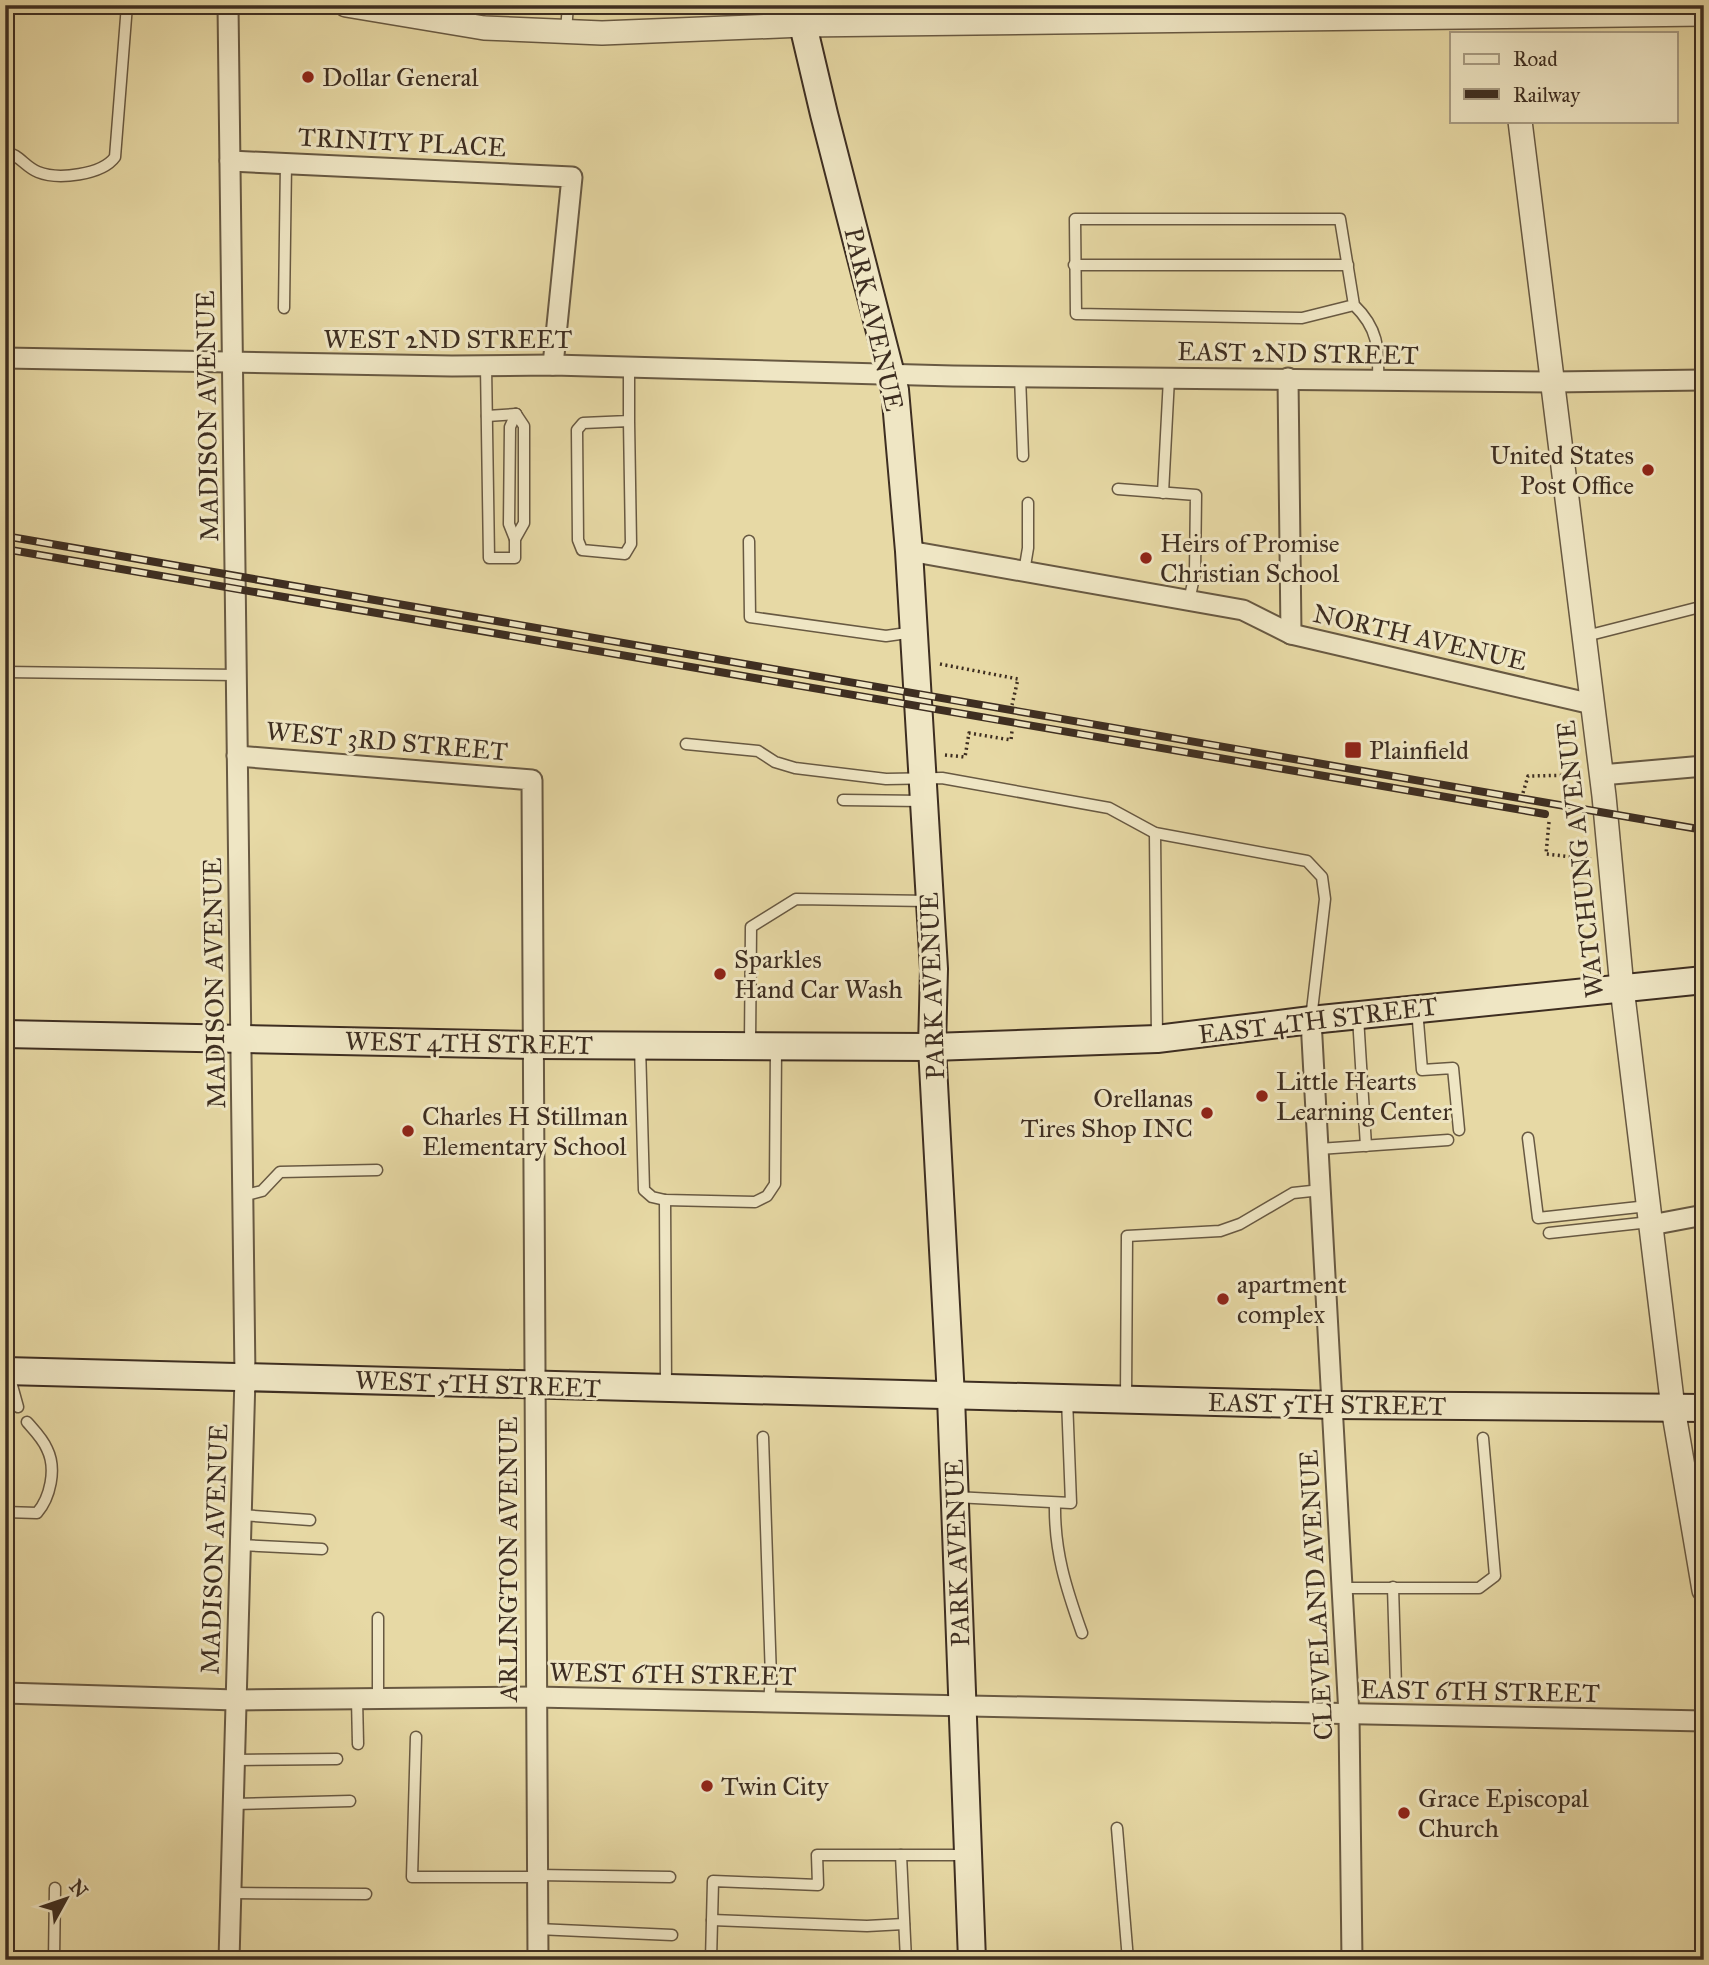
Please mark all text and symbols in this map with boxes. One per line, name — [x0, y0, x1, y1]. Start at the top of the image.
legend — [1450, 32, 1678, 122]
text: Road — [1513, 46, 1558, 72]
place label: Dollar General — [322, 61, 479, 93]
marker: Dollar General — [300, 69, 316, 85]
text: Railway — [1513, 82, 1581, 108]
street label: TRINITY PLACE — [297, 121, 507, 163]
street label: PARK AVENUE — [837, 224, 911, 414]
street label: MADISON AVENUE — [189, 290, 225, 542]
street label: WEST 2ND STREET — [324, 323, 573, 355]
street label: EAST 2ND STREET — [1177, 335, 1419, 371]
place label: United States Post Office — [1490, 439, 1634, 501]
marker: United States Post Office — [1640, 462, 1656, 478]
place label: Heirs of Promise Christian School — [1160, 527, 1340, 589]
marker: Heirs of Promise Christian School — [1138, 550, 1154, 566]
street label: NORTH AVENUE — [1310, 597, 1530, 677]
street label: WEST 3RD STREET — [265, 714, 509, 768]
street label: WATCHUNG AVENUE — [1550, 719, 1610, 999]
place label: Plainfield — [1369, 734, 1469, 766]
marker: Plainfield — [1343, 740, 1363, 760]
street label: MADISON AVENUE — [196, 857, 232, 1109]
street label: PARK AVENUE — [913, 892, 951, 1080]
place label: Sparkles Hand Car Wash — [734, 943, 903, 1005]
marker: Sparkles Hand Car Wash — [712, 966, 728, 982]
street label: EAST 4TH STREET — [1196, 989, 1440, 1051]
street label: WEST 4TH STREET — [345, 1025, 594, 1061]
place label: Little Hearts Learning Center — [1276, 1065, 1452, 1127]
place label: Orellanas Tires Shop INC — [1021, 1082, 1193, 1144]
marker: Little Hearts Learning Center — [1254, 1088, 1270, 1104]
place label: Charles H Stillman Elementary School — [422, 1100, 628, 1162]
marker: Orellanas Tires Shop INC — [1199, 1105, 1215, 1121]
marker: Charles H Stillman Elementary School — [400, 1123, 416, 1139]
place label: apartment complex — [1237, 1268, 1347, 1330]
marker: apartment complex — [1215, 1291, 1231, 1307]
street label: WEST 5TH STREET — [355, 1364, 602, 1404]
street label: EAST 5TH STREET — [1207, 1386, 1447, 1422]
street label: ARLINGTON AVENUE — [492, 1416, 524, 1703]
street label: MADISON AVENUE — [194, 1423, 234, 1675]
street label: CLEVELAND AVENUE — [1292, 1449, 1340, 1741]
street label: PARK AVENUE — [938, 1459, 976, 1647]
street label: WEST 6TH STREET — [549, 1656, 797, 1692]
street label: EAST 6TH STREET — [1360, 1673, 1600, 1709]
place label: Twin City — [721, 1770, 829, 1802]
marker: Twin City — [699, 1778, 715, 1794]
place label: Grace Episcopal Church — [1418, 1782, 1589, 1844]
marker: Grace Episcopal Church — [1396, 1805, 1412, 1821]
north arrow — [32, 1864, 102, 1934]
text: N — [65, 1875, 93, 1902]

